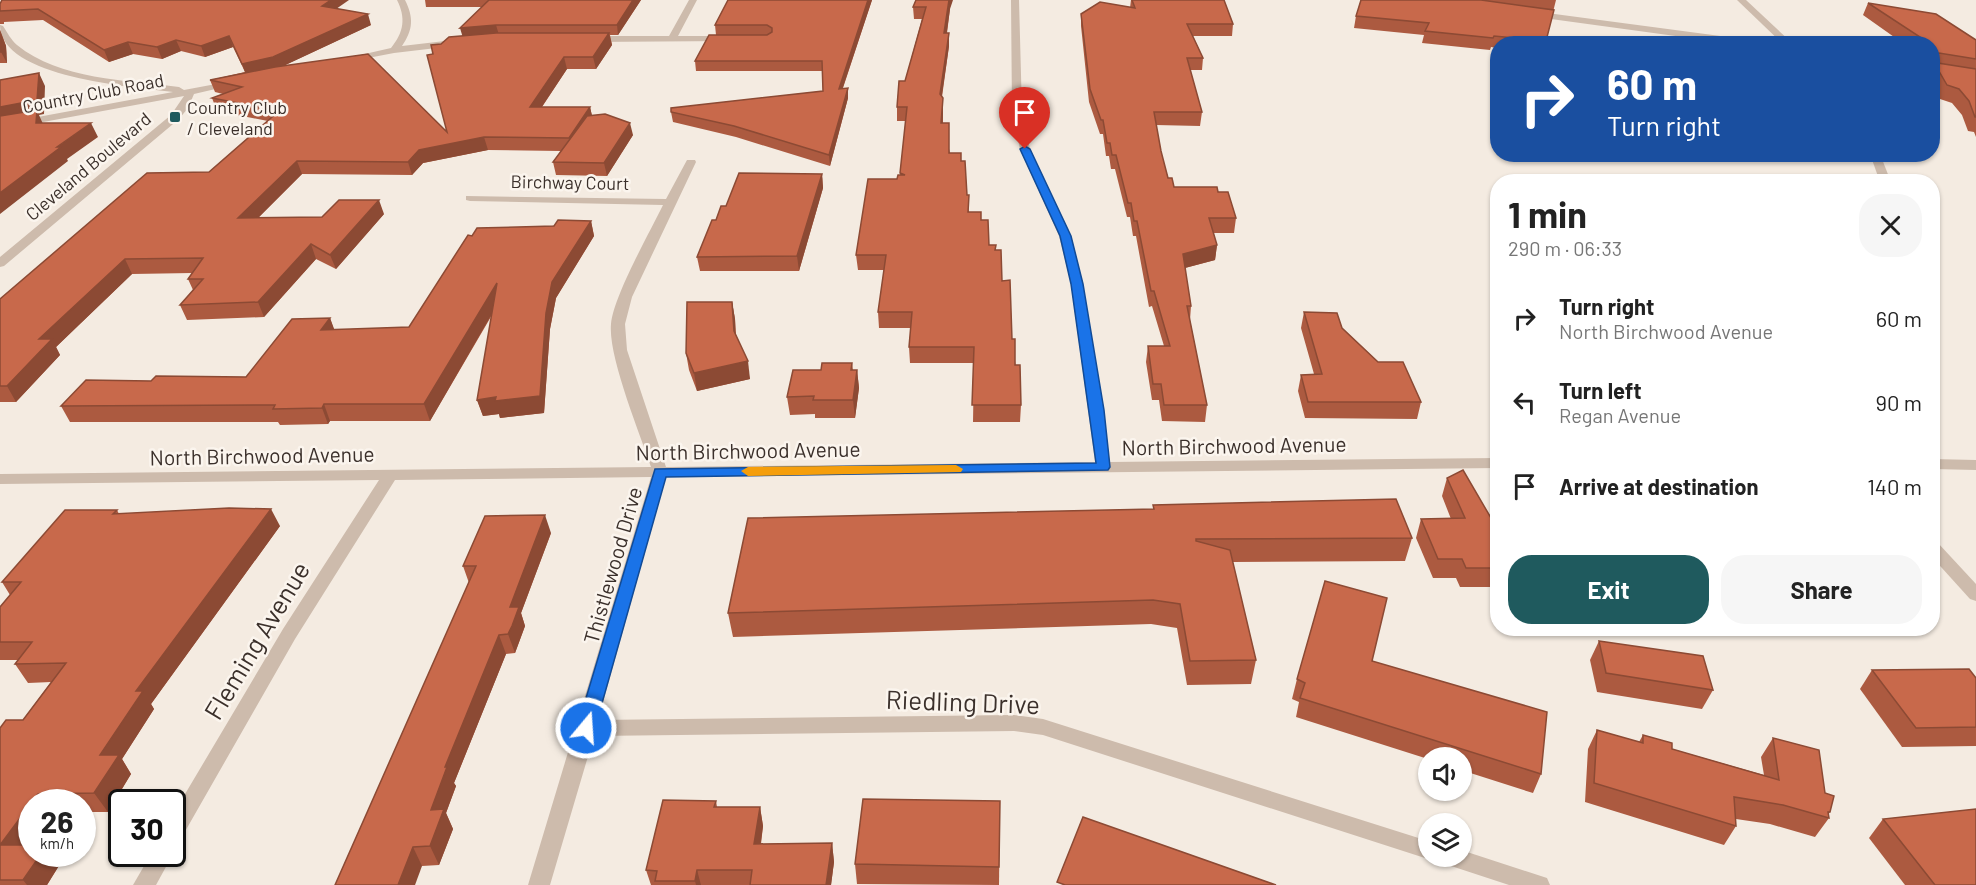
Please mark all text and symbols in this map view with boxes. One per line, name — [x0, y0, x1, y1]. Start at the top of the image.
text: 60 m — [1607, 58, 1697, 108]
icon: right — [1508, 60, 1586, 138]
street label: Country Club Road — [20, 69, 166, 117]
pin — [999, 87, 1050, 149]
place label: Country Club / Cleveland — [187, 96, 287, 139]
icon: arrive — [1008, 96, 1041, 129]
street label: Cleveland Boulevard — [21, 107, 155, 225]
text: Turn right — [1607, 109, 1721, 141]
marker: Country Club / Cleveland — [168, 110, 182, 124]
street label: Birchway Court — [510, 170, 630, 194]
text: 1 min — [1508, 192, 1587, 235]
button: close — [1859, 194, 1922, 257]
text: 290 m · 06:33 — [1508, 236, 1622, 260]
text: Turn right — [1559, 293, 1654, 319]
icon: right — [1508, 302, 1541, 335]
text: 60 m — [1876, 305, 1922, 331]
text: North Birchwood Avenue — [1559, 319, 1773, 343]
text: Turn left — [1559, 377, 1642, 403]
icon: left — [1508, 386, 1541, 419]
text: 90 m — [1876, 389, 1922, 415]
text: Regan Avenue — [1559, 403, 1681, 427]
street label: North Birchwood Avenue — [1121, 431, 1347, 459]
street label: North Birchwood Avenue — [635, 436, 861, 464]
street label: North Birchwood Avenue — [149, 441, 375, 469]
icon: arrive — [1508, 470, 1541, 503]
text: Arrive at destination — [1559, 473, 1758, 499]
text: 140 m — [1867, 473, 1922, 499]
street label: Thistlewood Drive — [578, 484, 646, 646]
button: Exit — [1508, 555, 1709, 624]
button: Share — [1721, 555, 1922, 624]
street label: Fleming Avenue — [197, 556, 315, 724]
street label: Riedling Drive — [885, 683, 1041, 719]
position arrow — [554, 696, 618, 760]
map controls — [1418, 747, 1472, 867]
button: sound — [1418, 747, 1472, 801]
speed limit sign: 30 — [108, 789, 186, 867]
text: 26 — [41, 803, 73, 839]
button: layers — [1418, 813, 1472, 867]
text: km/h — [40, 834, 74, 852]

